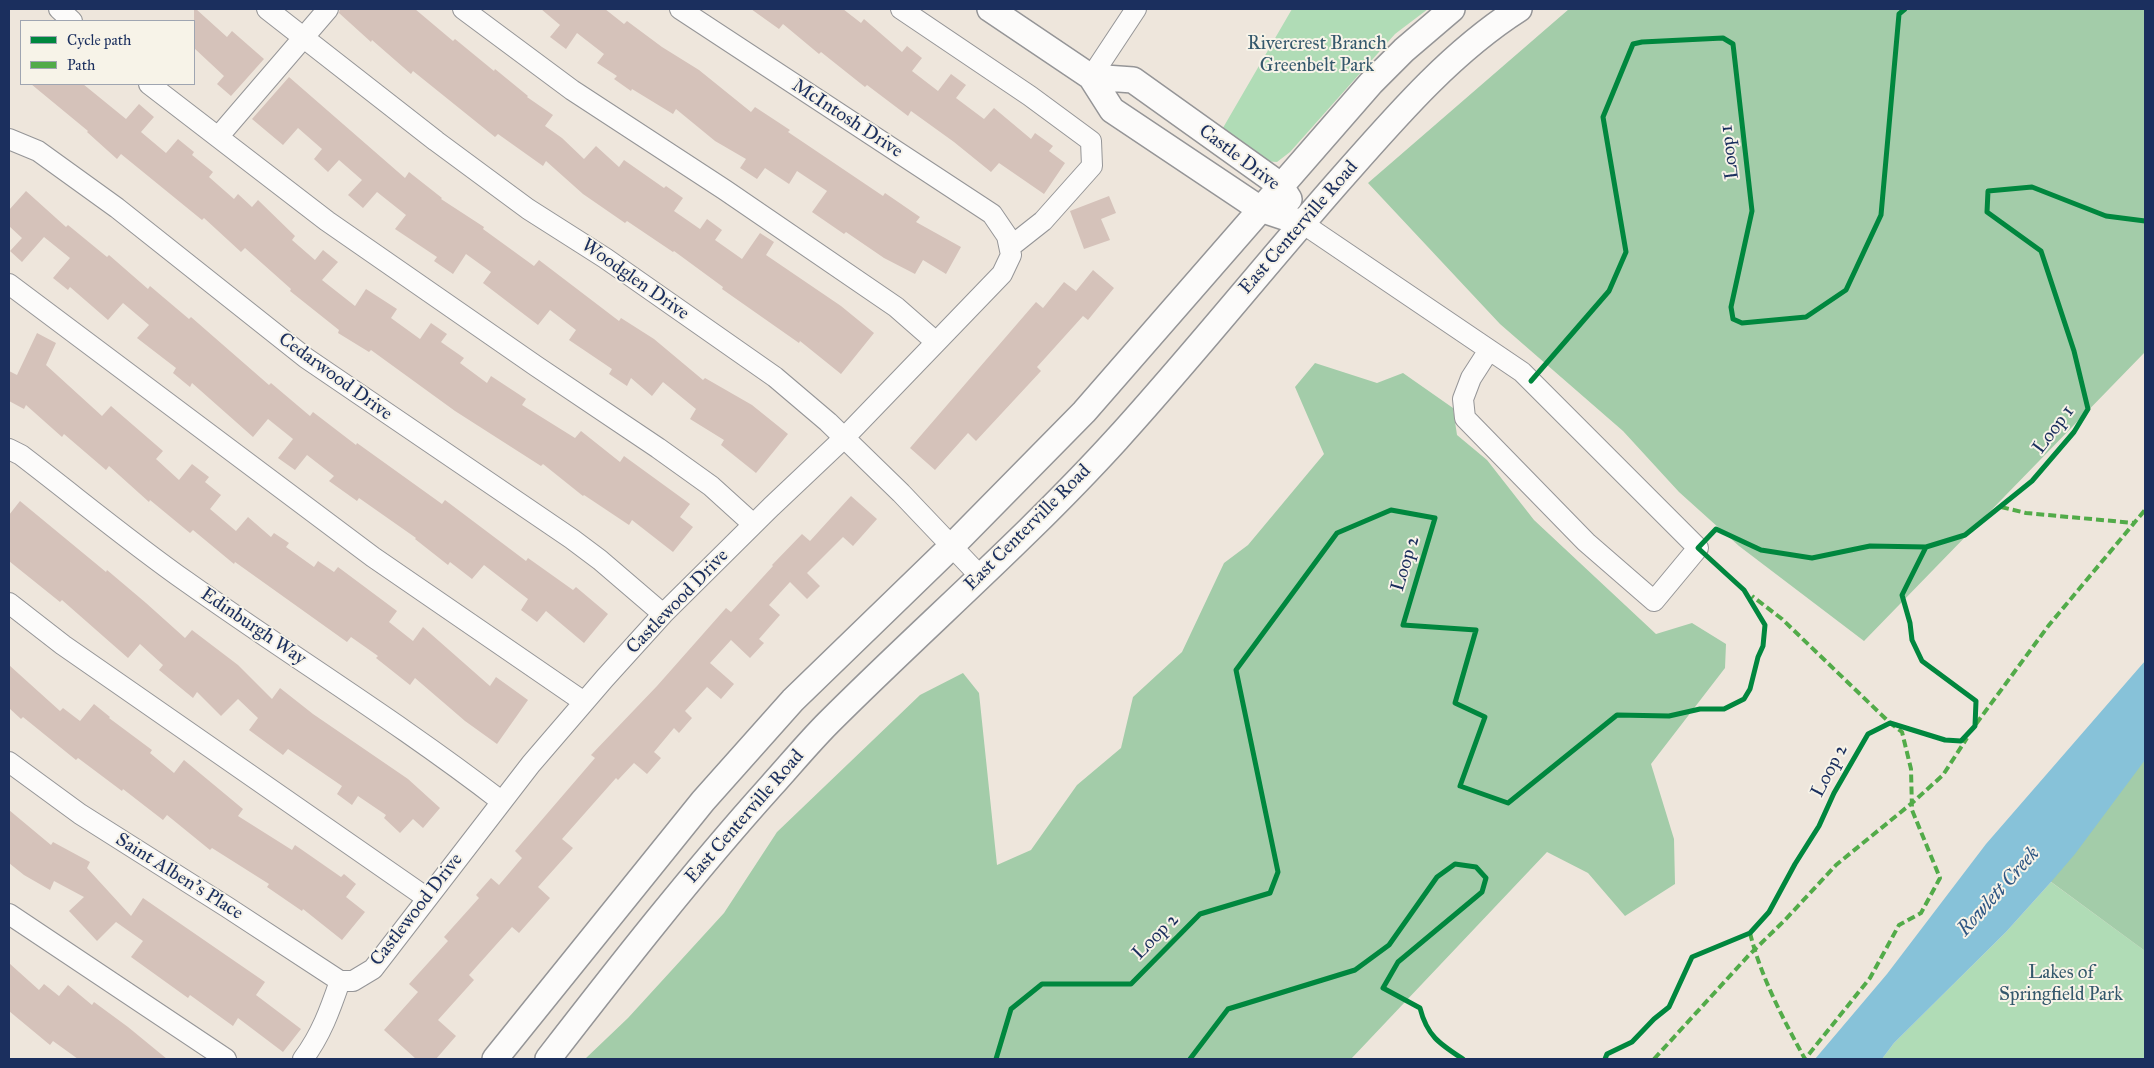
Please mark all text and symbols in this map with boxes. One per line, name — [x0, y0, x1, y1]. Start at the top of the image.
legend — [20, 20, 195, 85]
text: Cycle path — [67, 31, 131, 49]
park label: Rivercrest Branch Greenbelt Park — [1247, 33, 1387, 77]
text: Path — [67, 56, 95, 74]
street label: McIntosh Drive — [787, 75, 907, 163]
street label: Castle Drive — [1194, 120, 1284, 196]
street label: Loop 1 — [1715, 124, 1745, 180]
street label: East Centerville Road — [1235, 157, 1363, 299]
street label: Woodglen Drive — [577, 234, 693, 326]
street label: Cedarwood Drive — [274, 328, 396, 426]
street label: Loop 1 — [2028, 401, 2080, 459]
street label: East Centerville Road — [960, 460, 1096, 596]
street label: Loop 2 — [1387, 534, 1425, 594]
street label: Castlewood Drive — [622, 545, 734, 659]
street label: Edinburgh Way — [196, 583, 310, 671]
street label: Loop 2 — [1807, 741, 1853, 801]
street label: East Centerville Road — [681, 746, 809, 888]
street label: Saint Alben's Place — [111, 829, 247, 925]
water label: Rowlett Creek — [1953, 843, 2045, 941]
street label: Castlewood Drive — [366, 849, 468, 971]
street label: Loop 2 — [1128, 909, 1184, 965]
park label: Lakes of Springfield Park — [1999, 962, 2123, 1006]

